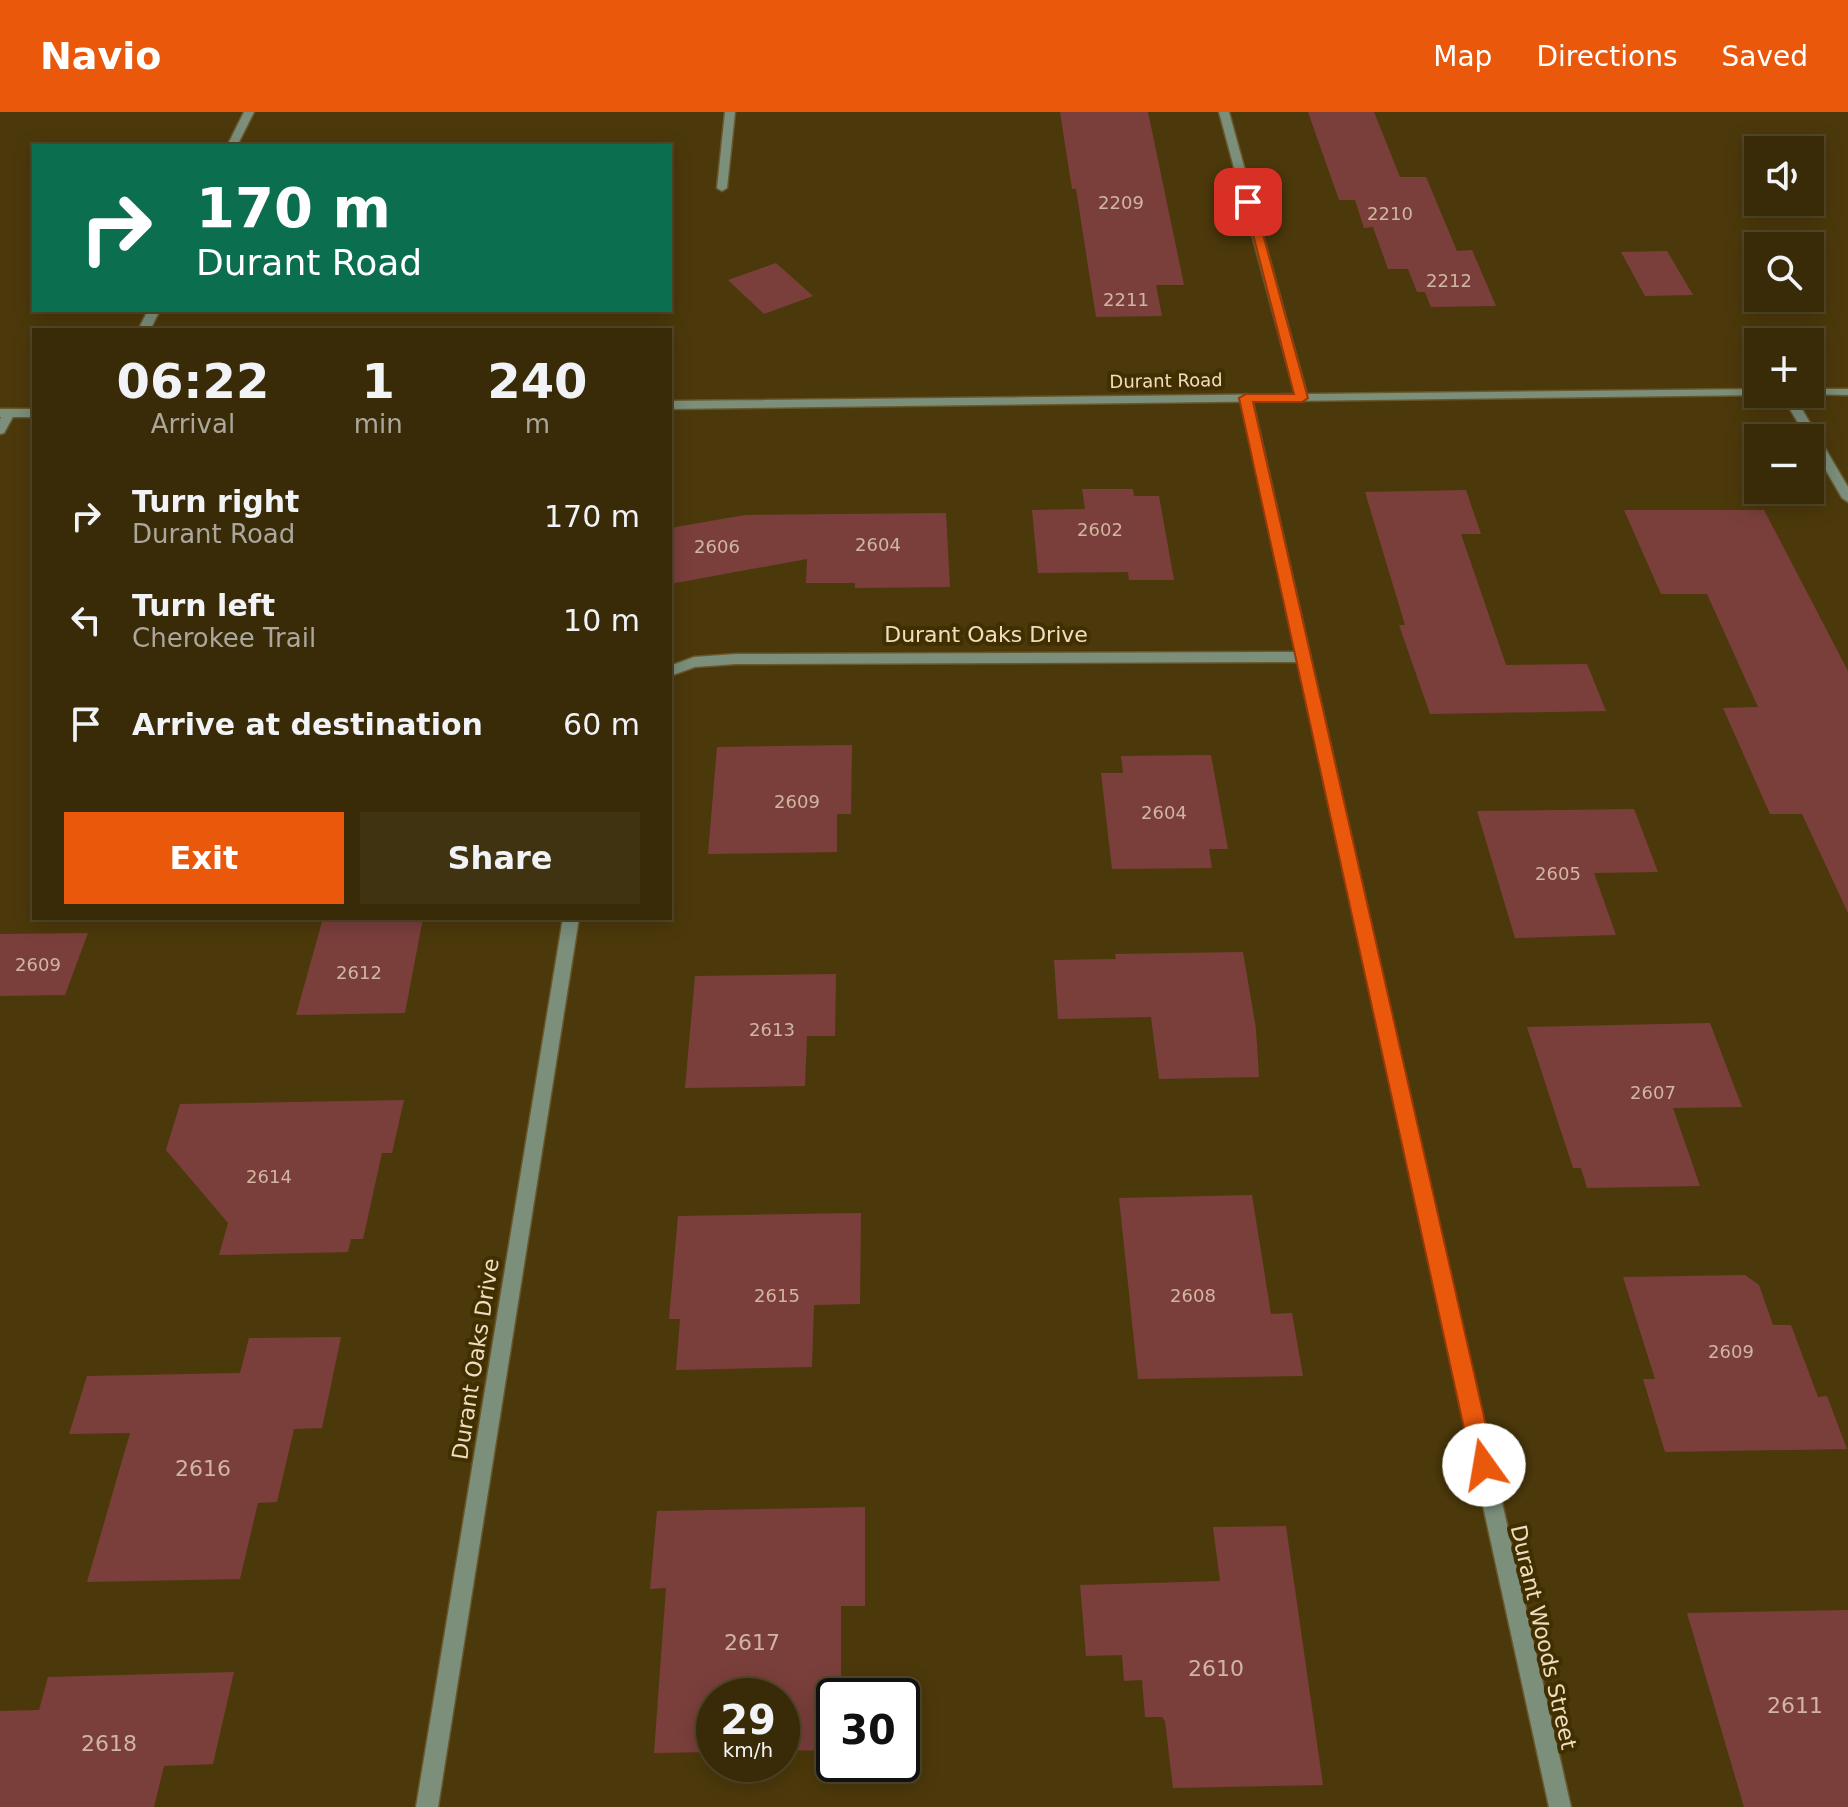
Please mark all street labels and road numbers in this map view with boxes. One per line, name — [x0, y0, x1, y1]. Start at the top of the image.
street label: Durant Road — [1109, 369, 1223, 392]
street label: Durant Oaks Drive — [884, 622, 1088, 647]
street label: Durant Oaks Drive — [447, 1257, 504, 1462]
street label: Durant Woods Street — [1506, 1522, 1582, 1752]

